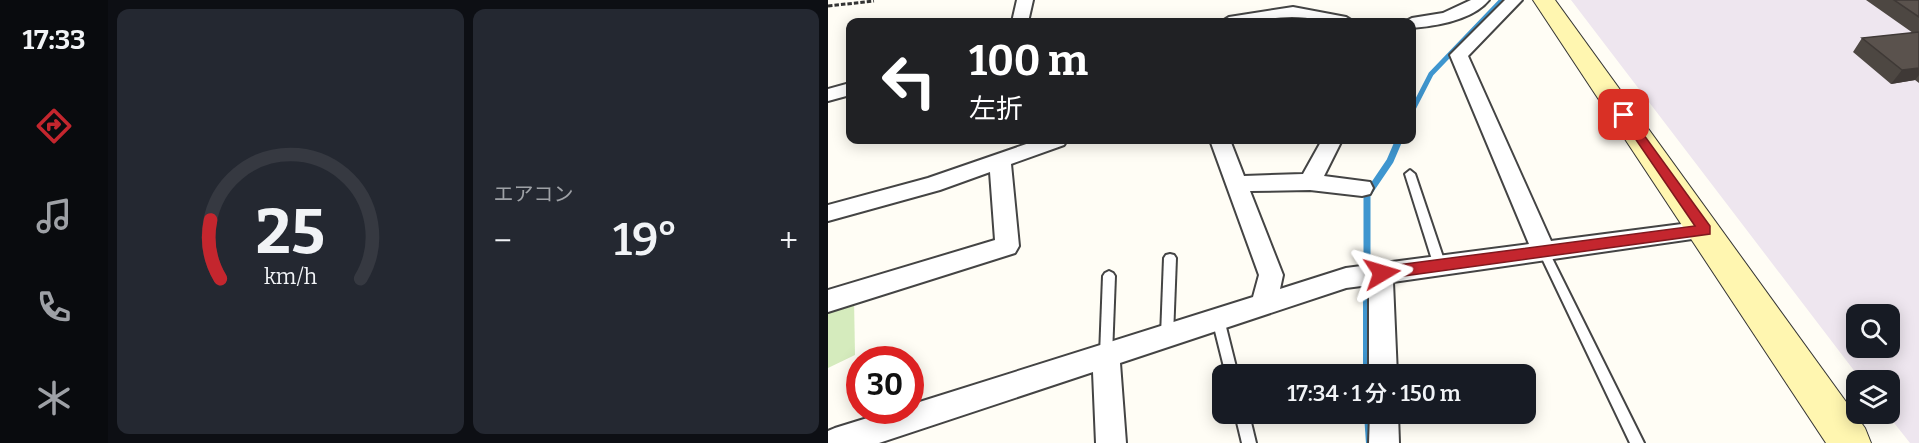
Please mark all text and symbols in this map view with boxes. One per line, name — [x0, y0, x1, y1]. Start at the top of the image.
text: 17:33 — [23, 24, 85, 56]
text: 100 m — [969, 36, 1088, 86]
icon: left — [870, 42, 948, 120]
pin — [1598, 89, 1649, 140]
text: 左折 — [969, 93, 1023, 125]
icon: arrive — [1607, 98, 1640, 131]
icon: directions — [33, 105, 75, 147]
text: エアコン — [494, 182, 574, 206]
icon: music — [33, 195, 75, 237]
text: 25 — [256, 195, 325, 270]
text: 19° — [613, 213, 678, 267]
text: − — [494, 221, 512, 261]
text: + — [779, 221, 798, 261]
position arrow — [1350, 241, 1414, 305]
text: km/h — [264, 264, 317, 290]
icon: phone — [33, 286, 75, 328]
map controls — [1846, 304, 1900, 424]
button: search — [1846, 304, 1900, 358]
speed limit sign: 30 — [846, 346, 924, 424]
button: layers — [1846, 370, 1900, 424]
icon: climate — [33, 377, 75, 419]
text: 17:34 · 1 分 · 150 m — [1287, 380, 1461, 407]

